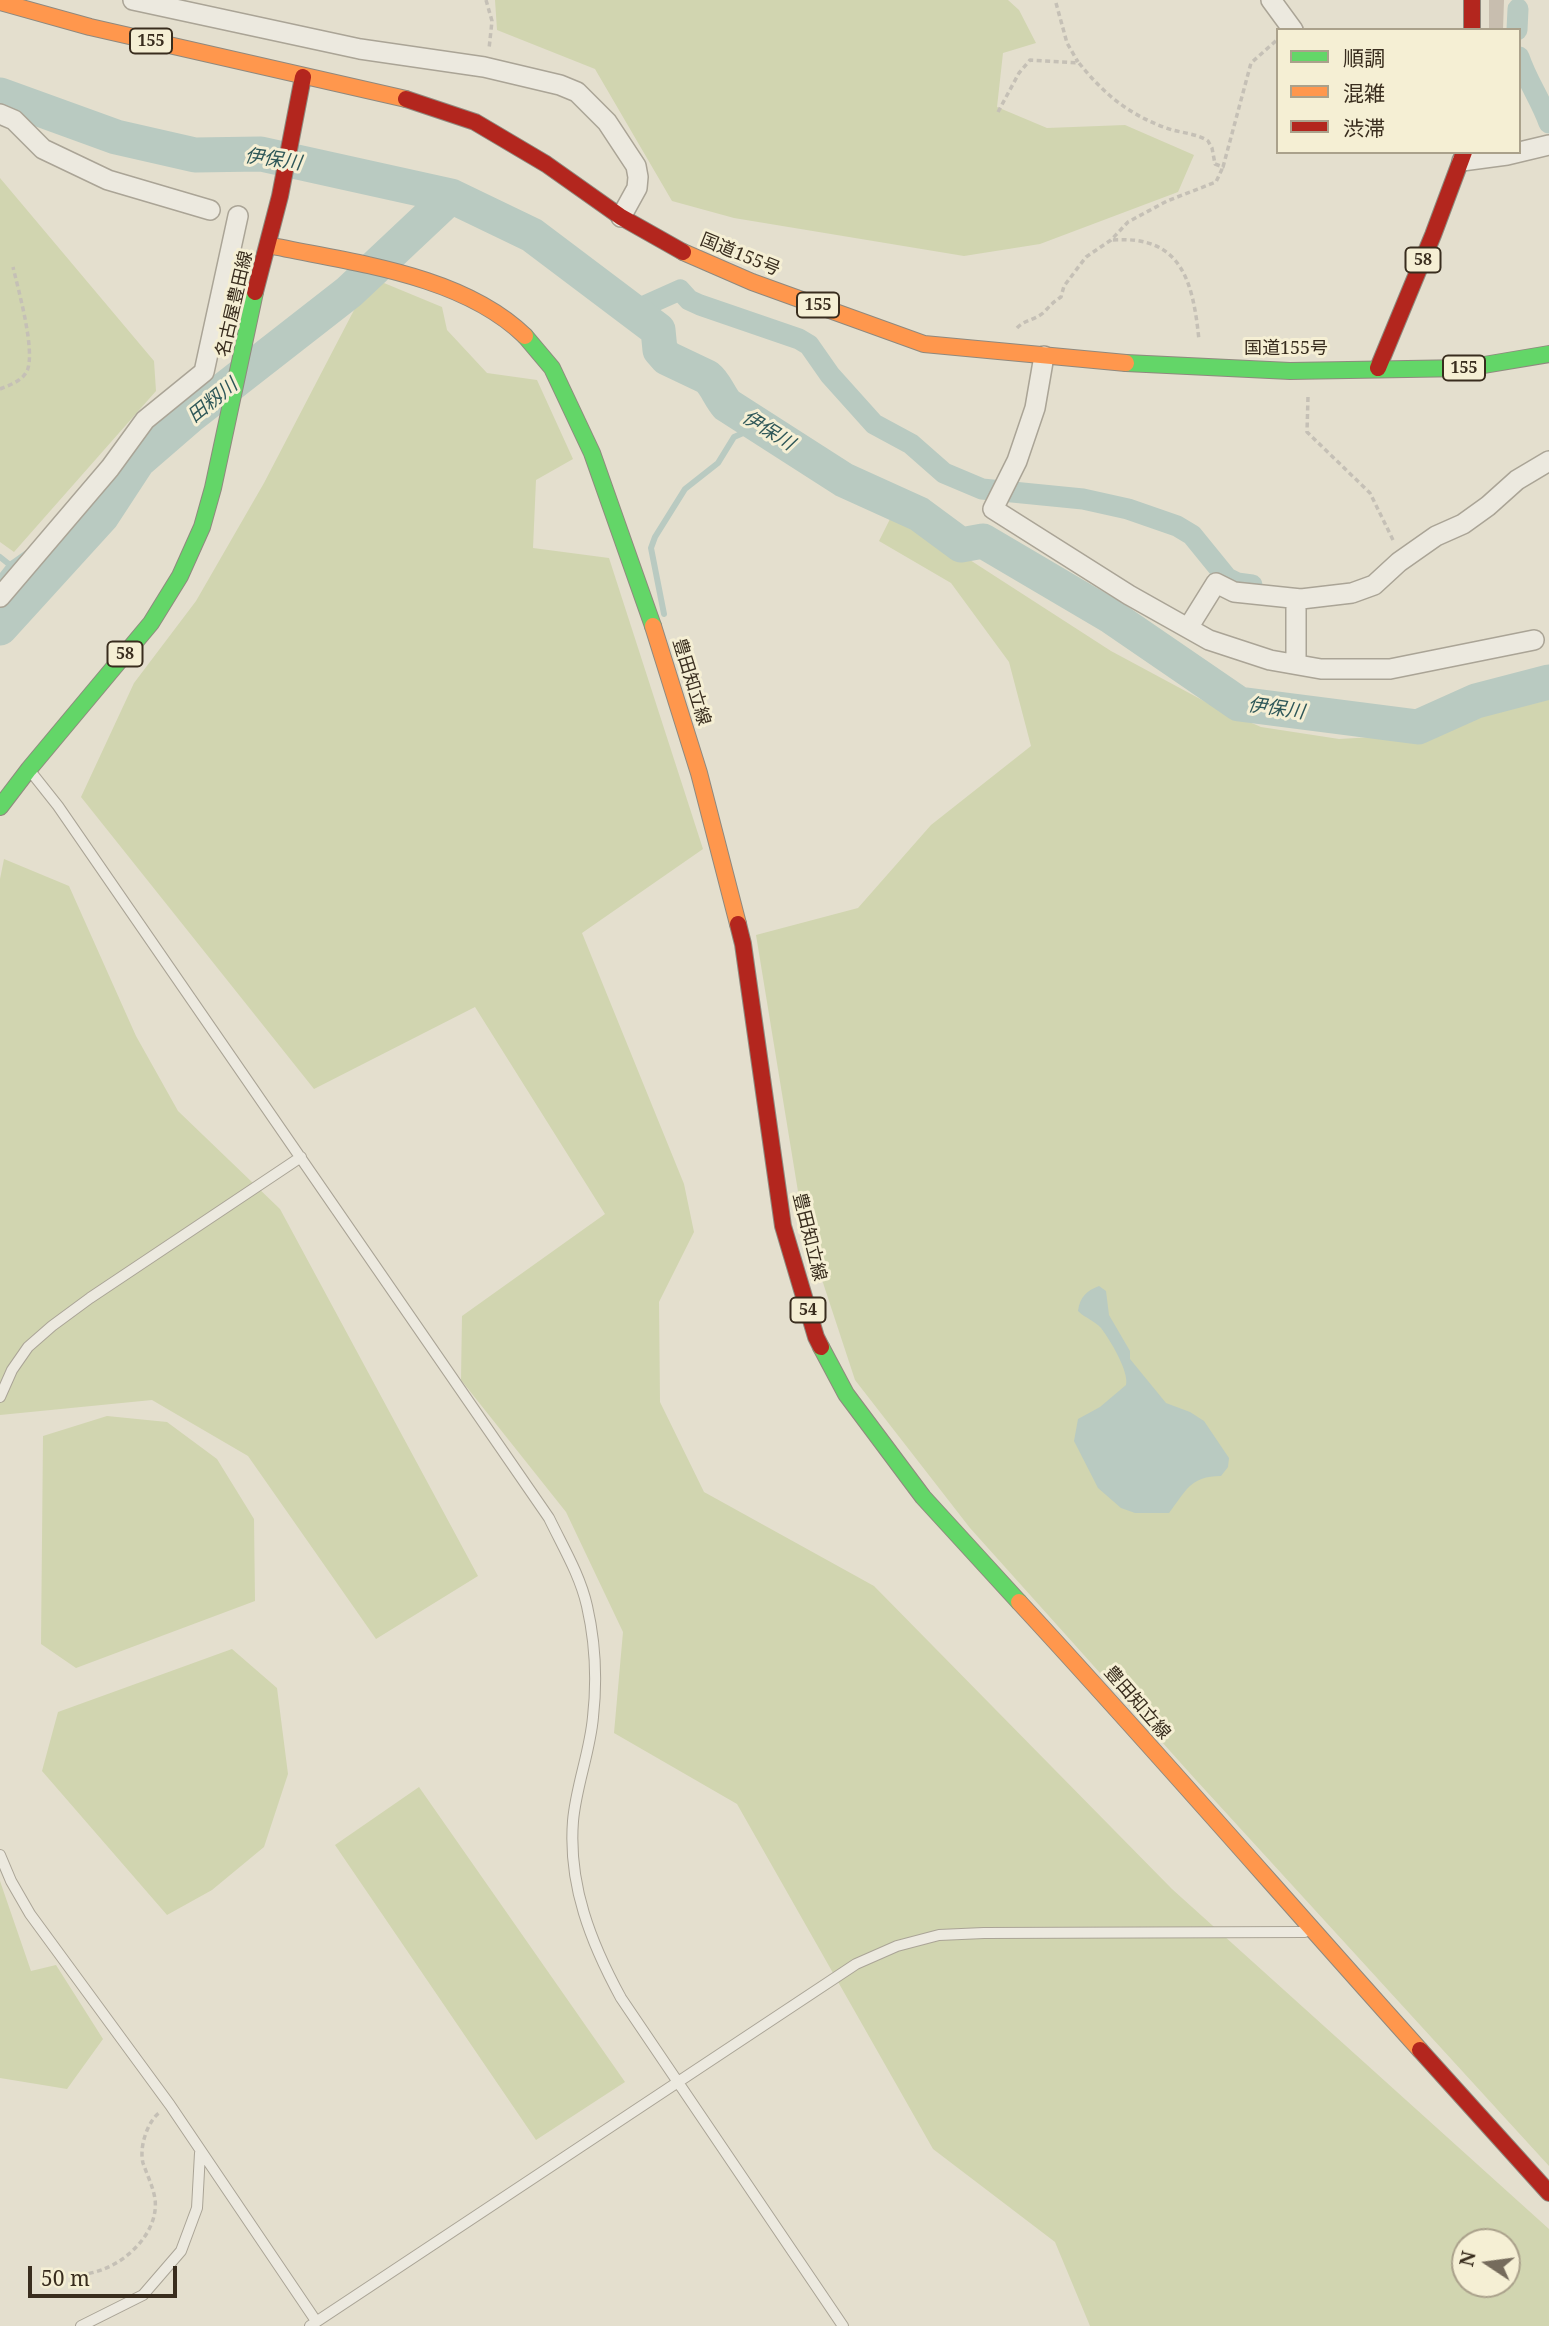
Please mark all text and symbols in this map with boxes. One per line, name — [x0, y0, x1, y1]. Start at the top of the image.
road number: 155 — [130, 28, 172, 54]
legend — [1276, 28, 1521, 154]
text: 順調 — [1343, 44, 1385, 72]
text: 混雑 — [1343, 79, 1385, 107]
text: 渋滞 — [1343, 114, 1385, 142]
water label: 伊保川 — [243, 145, 303, 175]
street label: 国道155号 — [697, 229, 783, 281]
road number: 58 — [1406, 248, 1440, 272]
street label: 名古屋豊田線 — [212, 249, 258, 359]
road number: 155 — [797, 292, 839, 318]
street label: 国道155号 — [1244, 338, 1328, 360]
road number: 155 — [1443, 356, 1485, 380]
water label: 田籾川 — [184, 374, 242, 428]
water label: 伊保川 — [738, 406, 798, 456]
street label: 豊田知立線 — [668, 636, 714, 728]
road number: 58 — [108, 642, 142, 666]
water label: 伊保川 — [1246, 694, 1306, 724]
street label: 豊田知立線 — [788, 1191, 830, 1283]
road number: 54 — [790, 1298, 826, 1322]
street label: 豊田知立線 — [1099, 1662, 1175, 1744]
north arrow — [1451, 2228, 1521, 2298]
text: N — [1453, 2249, 1482, 2269]
scale bar — [32, 2252, 180, 2296]
text: 50 m — [41, 2264, 90, 2292]

